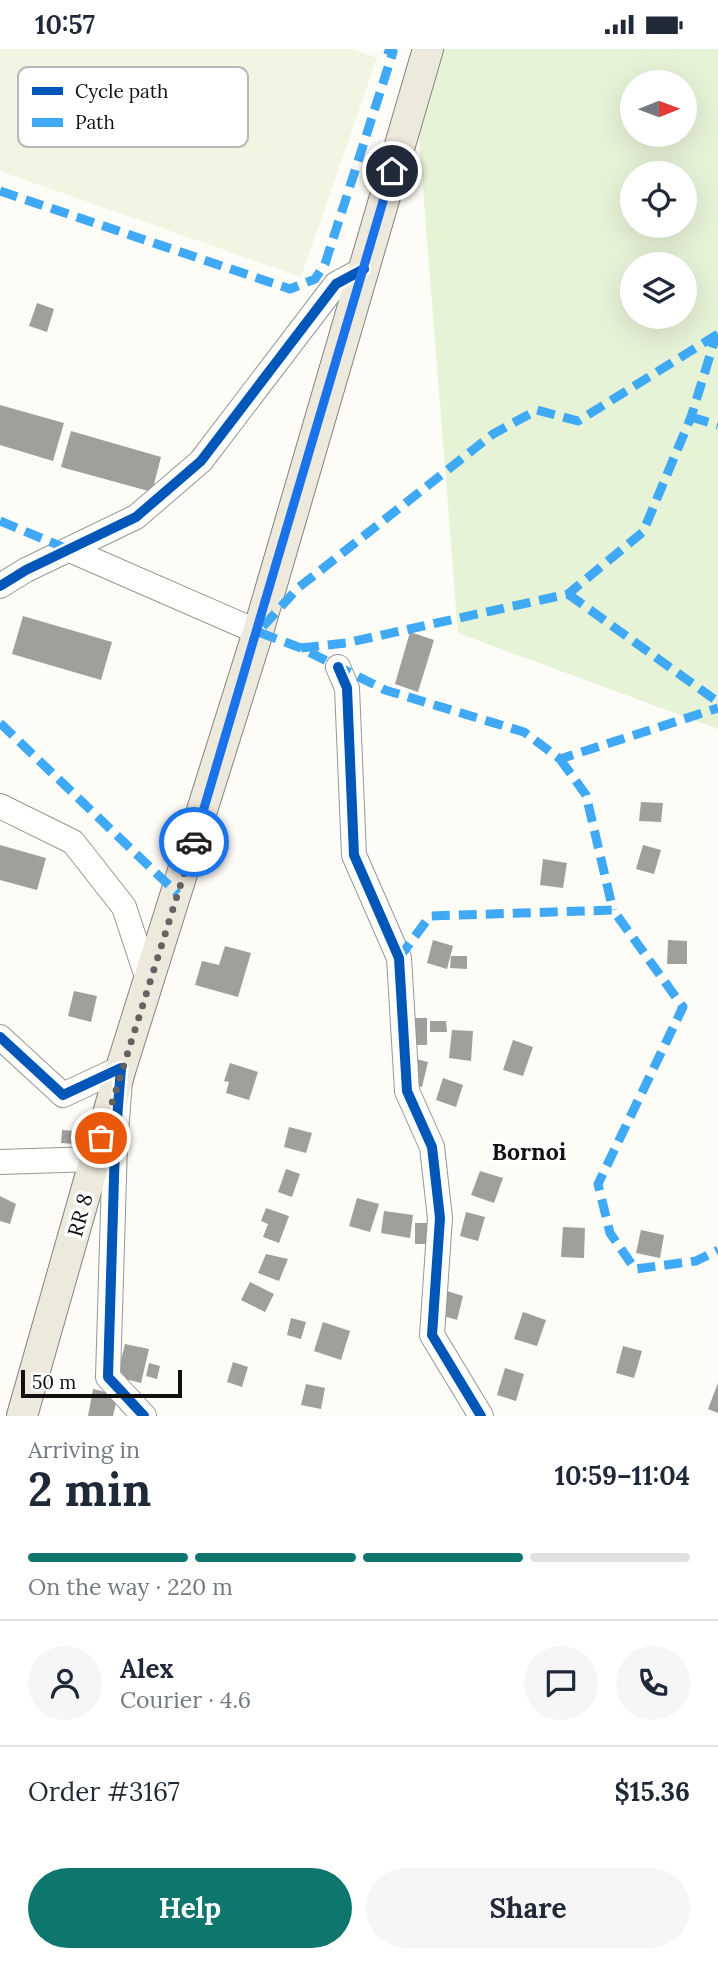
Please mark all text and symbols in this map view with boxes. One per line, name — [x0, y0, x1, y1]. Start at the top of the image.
text: 10:57 — [35, 8, 95, 41]
legend — [18, 67, 248, 147]
north arrow — [620, 70, 696, 147]
map controls — [620, 70, 697, 329]
text: Cycle path — [75, 79, 168, 103]
text: Path — [75, 110, 115, 134]
pin — [362, 141, 422, 201]
icon: home — [373, 152, 411, 190]
button: locate — [620, 161, 697, 238]
button: layers — [620, 252, 697, 329]
courier — [159, 807, 229, 877]
icon: car — [175, 823, 213, 861]
pin — [71, 1108, 131, 1168]
icon: bag — [82, 1119, 120, 1157]
district label: Bornoi — [492, 1137, 566, 1166]
street label: RR 8 — [61, 1190, 99, 1240]
scale bar — [21, 1367, 182, 1399]
text: 50 m — [32, 1370, 76, 1394]
text: Arriving in — [28, 1435, 140, 1464]
text: 10:59–11:04 — [554, 1459, 690, 1492]
text: 2 min — [28, 1460, 151, 1519]
text: On the way · 220 m — [28, 1572, 233, 1601]
button: person — [28, 1646, 102, 1720]
button: chat — [524, 1646, 598, 1720]
button: phone — [616, 1646, 690, 1720]
text: Alex — [120, 1652, 174, 1685]
text: Courier · 4.6 — [120, 1685, 251, 1714]
text: Order #3167 — [28, 1775, 180, 1808]
text: $15.36 — [615, 1775, 690, 1808]
button: Help — [28, 1868, 352, 1948]
button: Share — [366, 1868, 690, 1948]

